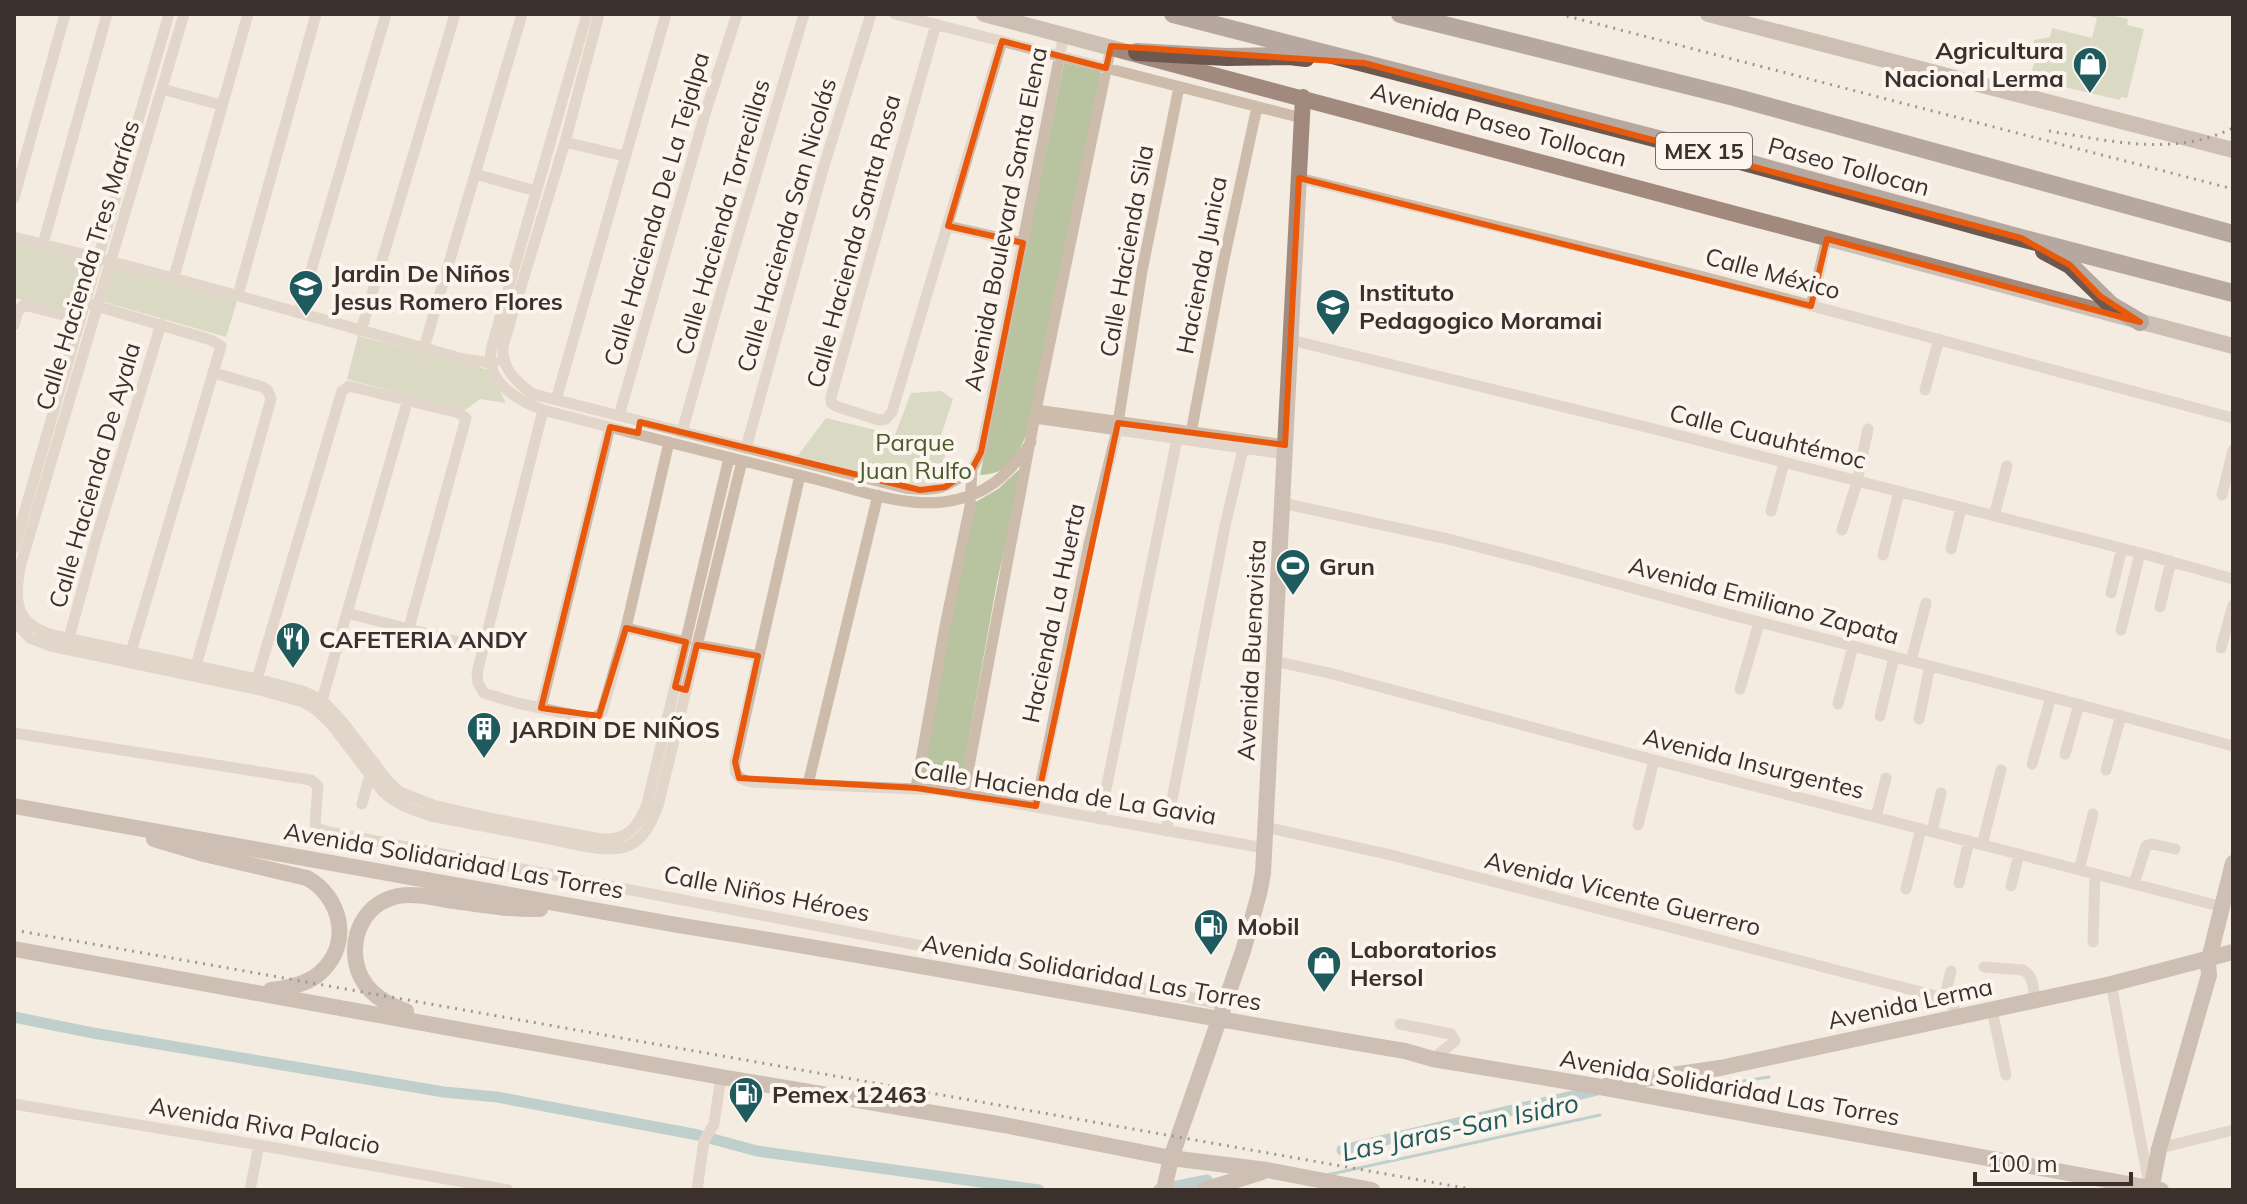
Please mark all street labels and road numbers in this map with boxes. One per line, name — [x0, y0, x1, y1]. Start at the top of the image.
street label: Avenida Boulevard Santa Elena — [957, 44, 1053, 394]
street label: Calle Hacienda De La Tejalpa — [597, 49, 715, 369]
street label: Calle Hacienda San Nicolás — [730, 75, 842, 375]
street label: Avenida Paseo Tollocan — [1368, 75, 1630, 173]
street label: Calle Hacienda Torrecillas — [668, 76, 776, 358]
street label: Calle Hacienda Santa Rosa — [799, 91, 907, 391]
street label: Calle Hacienda Tres Marías — [29, 116, 145, 414]
street label: Paseo Tollocan — [1765, 130, 1933, 202]
road number: MEX 15 — [1656, 133, 1752, 169]
street label: Calle Hacienda Sila — [1093, 143, 1159, 359]
street label: Hacienda Junica — [1169, 174, 1233, 356]
street label: Calle México — [1702, 241, 1844, 305]
street label: Calle Hacienda De Ayala — [42, 339, 146, 611]
street label: Calle Cuauhtémoc — [1667, 397, 1869, 475]
street label: Hacienda La Huerta — [1015, 500, 1091, 726]
street label: Avenida Buenavista — [1230, 538, 1272, 762]
street label: Avenida Emiliano Zapata — [1626, 549, 1902, 651]
street label: Avenida Insurgentes — [1640, 721, 1868, 805]
street label: Calle Hacienda de La Gavia — [912, 753, 1218, 831]
street label: Avenida Solidaridad Las Torres — [282, 815, 626, 905]
street label: Avenida Vicente Guerrero — [1482, 844, 1764, 942]
street label: Calle Niños Héroes — [661, 858, 873, 928]
street label: Avenida Solidaridad Las Torres — [920, 927, 1264, 1017]
street label: Avenida Lerma — [1825, 971, 1995, 1035]
street label: Avenida Solidaridad Las Torres — [1558, 1042, 1902, 1132]
street label: Avenida Riva Palacio — [147, 1090, 383, 1160]

